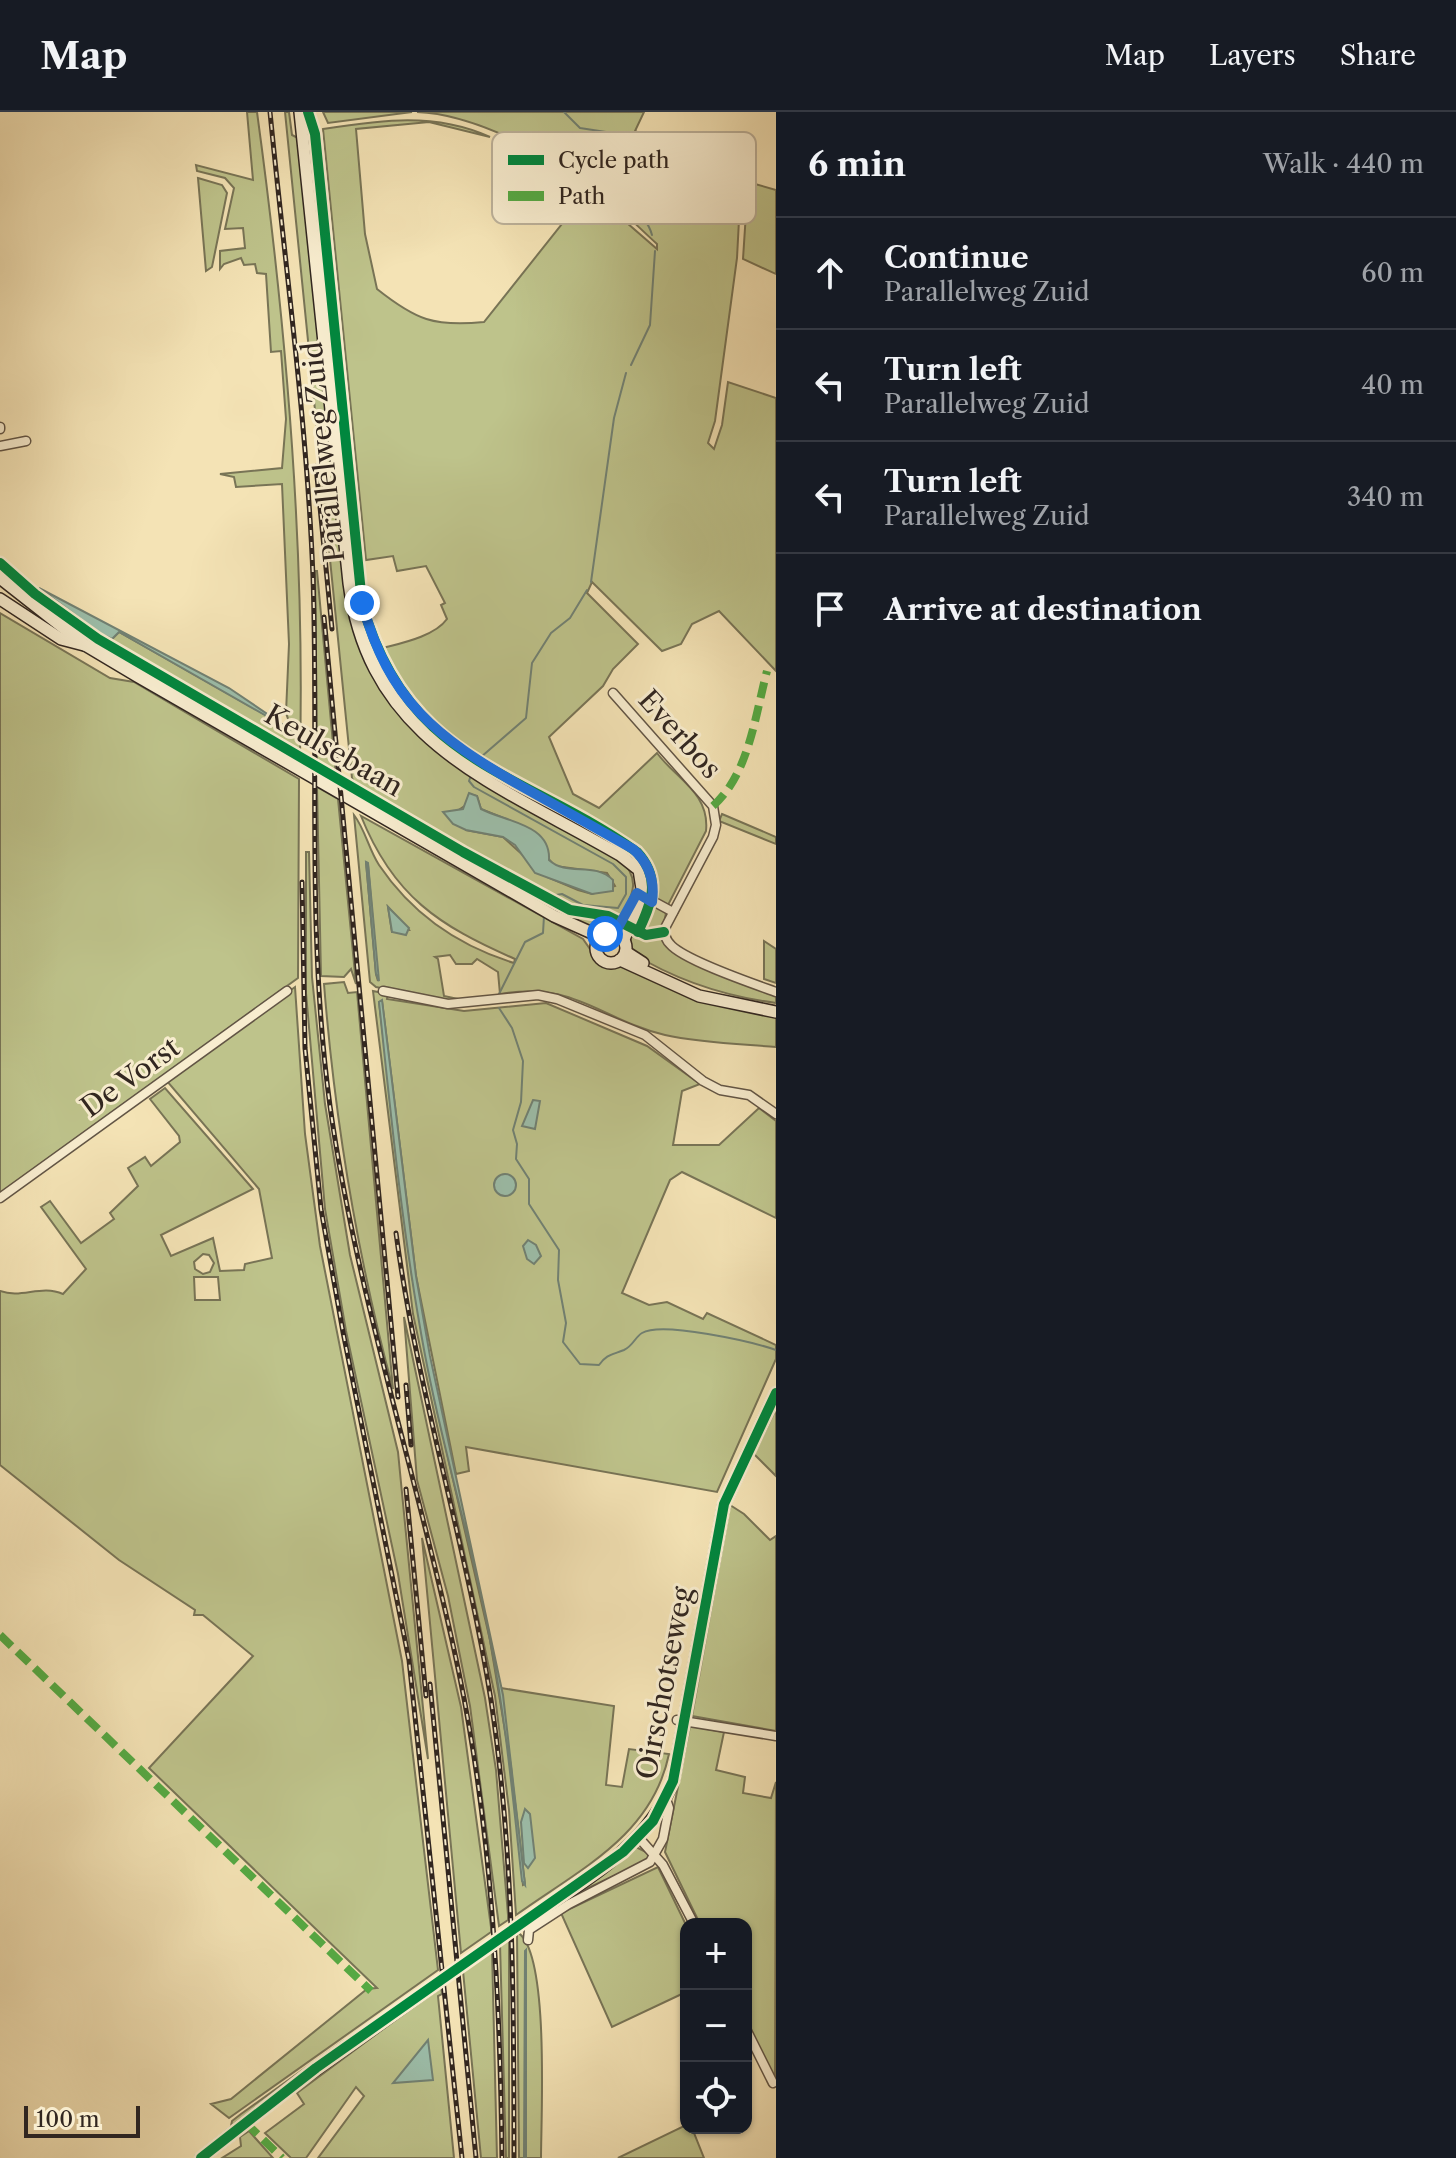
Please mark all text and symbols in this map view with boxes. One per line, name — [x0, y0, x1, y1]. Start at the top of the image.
text: Map — [40, 32, 128, 79]
text: Map — [1105, 38, 1165, 72]
text: Layers — [1209, 38, 1296, 72]
text: Share — [1340, 38, 1416, 72]
legend — [492, 132, 756, 224]
text: 6 min — [808, 143, 906, 185]
text: Cycle path — [558, 147, 670, 174]
text: Walk · 440 m — [1263, 148, 1424, 180]
text: Path — [558, 183, 606, 210]
text: Continue — [884, 239, 1029, 276]
icon: ahead — [808, 251, 852, 295]
text: 60 m — [1361, 257, 1424, 289]
text: Parallelweg Zuid — [884, 276, 1090, 308]
street label: Parallelweg Zuid — [295, 340, 351, 564]
text: Turn left — [884, 351, 1021, 388]
icon: left — [808, 363, 852, 407]
text: 40 m — [1361, 369, 1424, 401]
text: Parallelweg Zuid — [884, 388, 1090, 420]
text: Turn left — [884, 463, 1021, 500]
icon: left — [808, 475, 852, 519]
text: 340 m — [1347, 481, 1424, 513]
text: Parallelweg Zuid — [884, 500, 1090, 532]
route end — [344, 585, 380, 621]
icon: arrive — [808, 587, 852, 631]
text: Arrive at destination — [884, 591, 1202, 628]
street label: Everbos — [631, 683, 729, 785]
street label: Keulsebaan — [259, 697, 409, 803]
route start — [587, 916, 623, 952]
street label: De Vorst — [74, 1030, 186, 1124]
street label: Oirschotseweg — [629, 1584, 699, 1782]
map controls — [680, 1918, 752, 2134]
button: + — [680, 1918, 752, 1990]
button: − — [680, 1990, 752, 2062]
button: locate — [680, 2062, 752, 2134]
scale bar — [24, 2102, 140, 2138]
text: 100 m — [36, 2106, 99, 2133]

